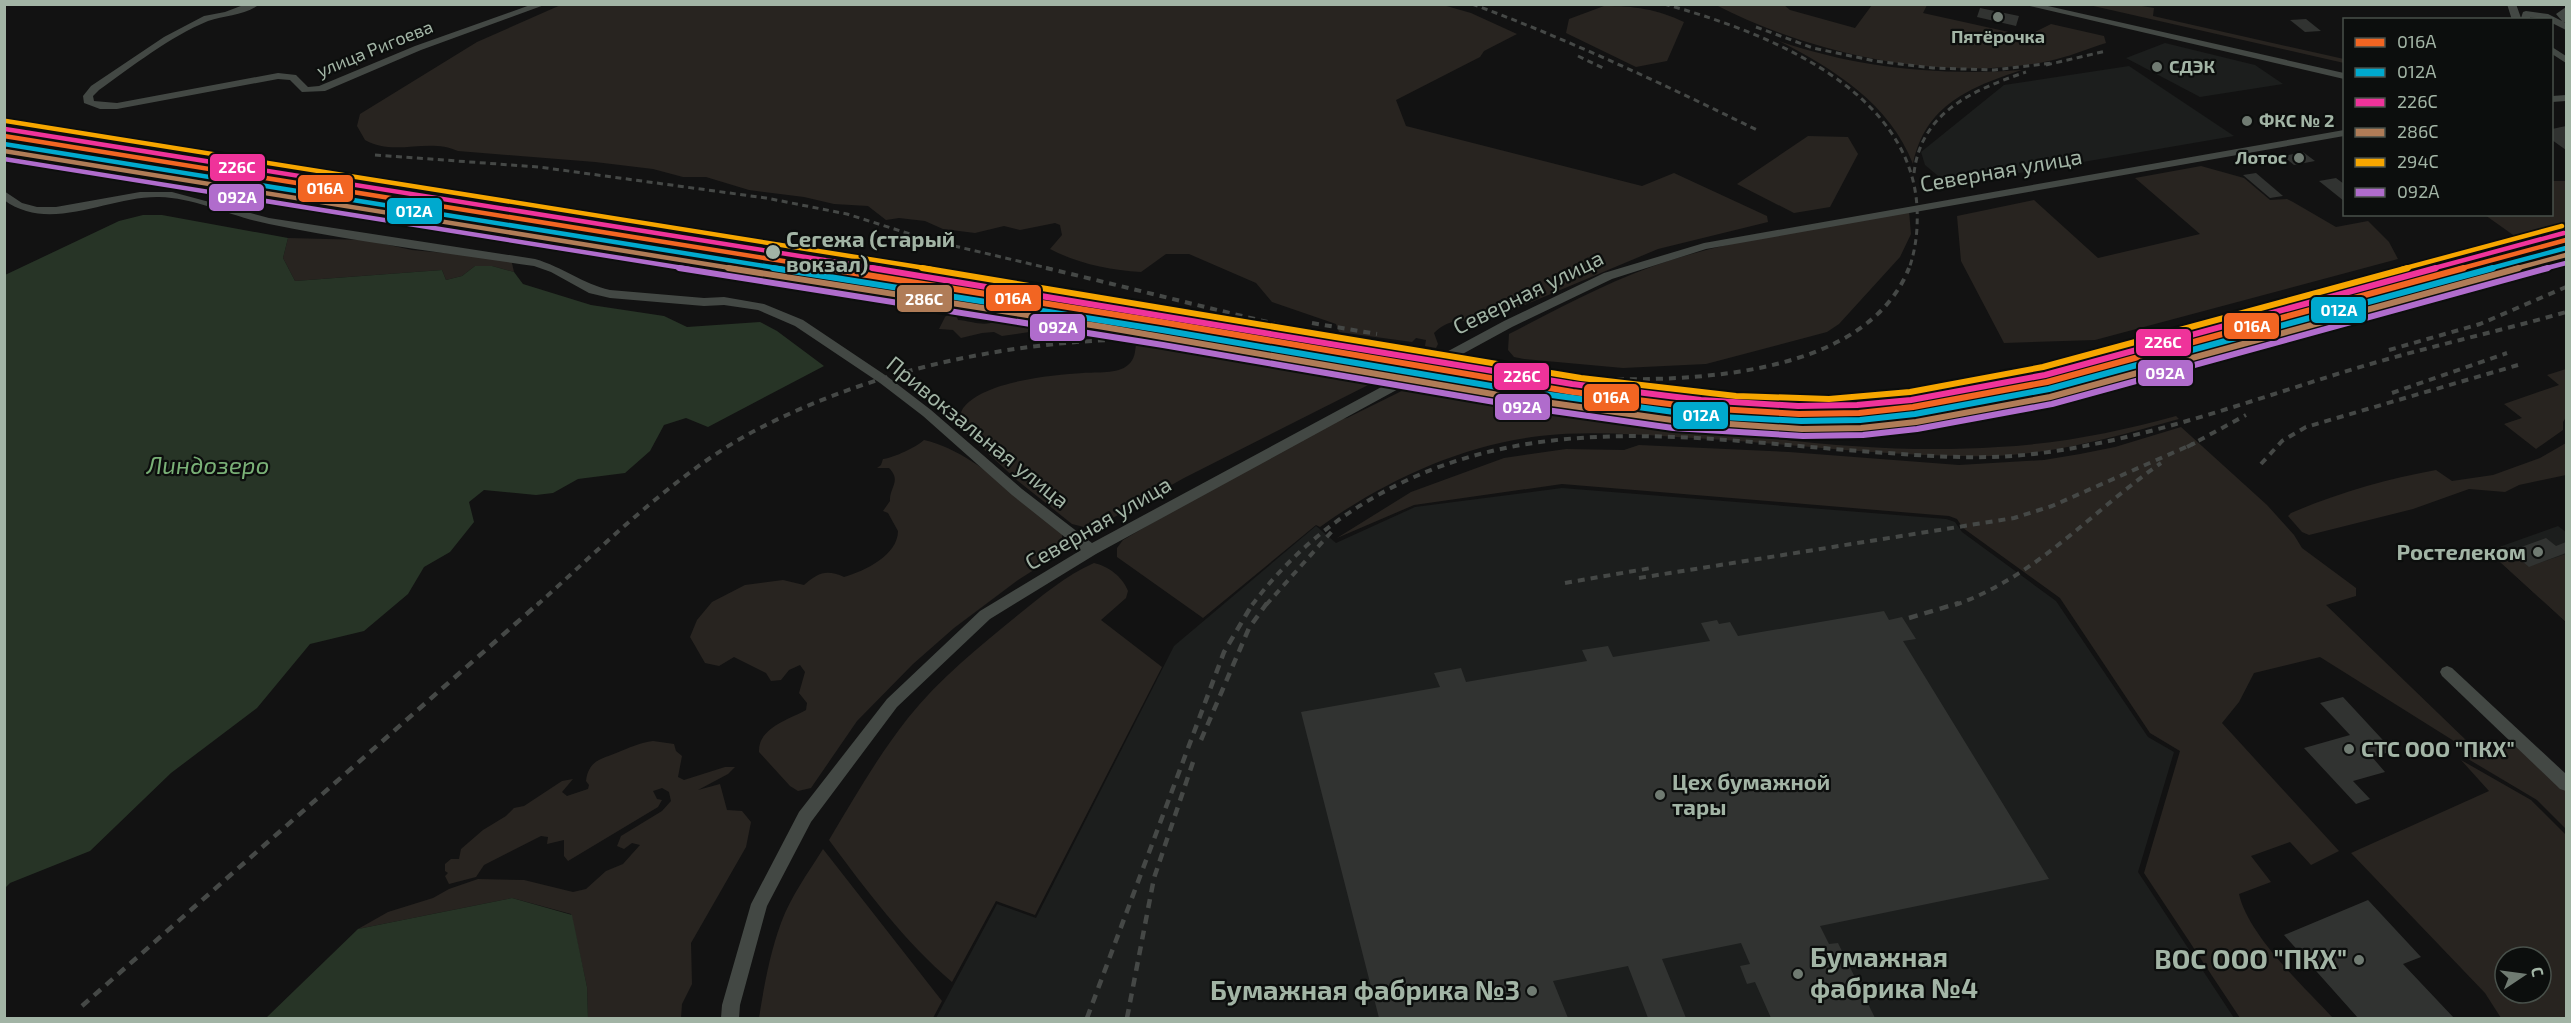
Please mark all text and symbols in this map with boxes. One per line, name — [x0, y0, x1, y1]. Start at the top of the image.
marker: Пятёрочка — [1991, 10, 2005, 24]
street label: улица Ригоева — [313, 15, 436, 81]
legend — [2343, 18, 2553, 216]
place label: Пятёрочка — [1951, 25, 2045, 47]
text: 016А — [2397, 30, 2437, 52]
place label: СДЭК — [2169, 55, 2216, 77]
marker: СДЭК — [2150, 60, 2164, 74]
text: 012А — [2397, 60, 2437, 82]
text: 226С — [2397, 90, 2438, 112]
place label: ФКС № 2 — [2259, 109, 2334, 131]
marker: ФКС № 2 — [2240, 114, 2254, 128]
text: 286С — [2397, 120, 2439, 142]
street label: Северная улица — [1918, 142, 2084, 197]
place label: Лотос — [2235, 146, 2287, 168]
text: 294С — [2397, 150, 2439, 172]
marker: Лотос — [2292, 151, 2306, 165]
line badge: 226С — [209, 153, 266, 182]
text: 226С — [218, 157, 256, 176]
line badge: 016А — [297, 174, 354, 203]
text: 016А — [307, 178, 344, 197]
text: 092А — [2397, 180, 2440, 202]
line badge: 092А — [208, 183, 265, 212]
text: 092А — [217, 187, 257, 206]
line badge: 012А — [386, 197, 443, 225]
text: 012А — [396, 201, 433, 220]
place label: Сегежа (старый вокзал) — [786, 225, 955, 276]
marker: Сегежа (старый вокзал) — [764, 243, 782, 261]
street label: Северная улица — [1448, 243, 1608, 340]
line badge: 286С — [896, 284, 953, 313]
line badge: 016А — [985, 284, 1042, 312]
text: 016А — [995, 288, 1032, 307]
text: 286С — [905, 289, 943, 308]
line badge: 012А — [2310, 296, 2367, 324]
text: 012А — [2321, 300, 2358, 319]
line badge: 016А — [2223, 312, 2280, 340]
line badge: 092А — [1029, 313, 1086, 342]
text: 016А — [2234, 316, 2271, 335]
text: 092А — [1038, 317, 1078, 336]
line badge: 226С — [2135, 328, 2192, 357]
text: 226С — [2144, 332, 2182, 351]
street label: Привокзальная улица — [882, 350, 1075, 514]
line badge: 092А — [2137, 359, 2194, 387]
line badge: 226С — [1493, 362, 1550, 391]
text: 092А — [2145, 363, 2185, 382]
text: 226С — [1503, 366, 1541, 385]
line badge: 016А — [1583, 383, 1640, 412]
text: 016А — [1593, 387, 1630, 406]
line badge: 092А — [1494, 393, 1551, 421]
text: 092А — [1502, 397, 1542, 416]
line badge: 012А — [1672, 401, 1729, 430]
text: 012А — [1683, 405, 1720, 424]
water label: Линдозеро — [146, 450, 269, 479]
street label: Северная улица — [1020, 470, 1176, 575]
place label: Ростелеком — [2397, 538, 2526, 564]
marker: Ростелеком — [2531, 545, 2545, 559]
place label: СТС ООО "ПКХ" — [2361, 735, 2515, 761]
marker: СТС ООО "ПКХ" — [2342, 742, 2356, 756]
place label: Цех бумажной тары — [1672, 768, 1830, 819]
marker: Цех бумажной тары — [1653, 788, 1667, 802]
place label: Бумажная фабрика №4 — [1810, 940, 1978, 1003]
place label: ВОС ООО "ПКХ" — [2154, 942, 2347, 974]
north arrow — [2493, 945, 2553, 1005]
marker: ВОС ООО "ПКХ" — [2352, 953, 2366, 967]
text: С — [2528, 965, 2548, 978]
marker: Бумажная фабрика №4 — [1791, 967, 1805, 981]
place label: Бумажная фабрика №3 — [1210, 973, 1520, 1006]
marker: Бумажная фабрика №3 — [1525, 984, 1539, 998]

